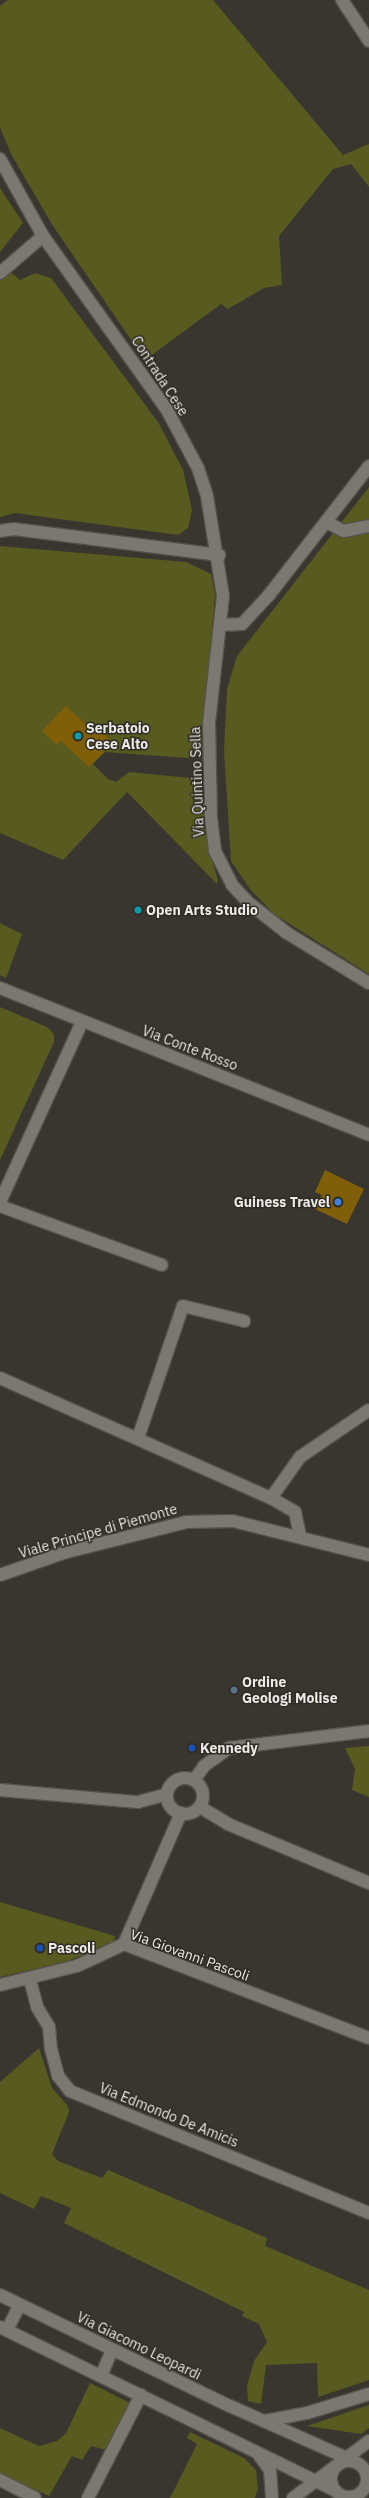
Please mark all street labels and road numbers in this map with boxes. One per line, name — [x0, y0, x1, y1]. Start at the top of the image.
street label: Contrada Cese — [128, 333, 192, 419]
street label: Via Quintino Sella — [187, 727, 207, 837]
street label: Via Conte Rosso — [140, 1022, 240, 1074]
street label: Viale Principe di Piemonte — [17, 1500, 179, 1562]
street label: Via Giovanni Pascoli — [128, 1926, 252, 1984]
street label: Via Edmondo De Amicis — [97, 2079, 241, 2151]
street label: Via Giacomo Leopardi — [74, 2309, 204, 2383]

